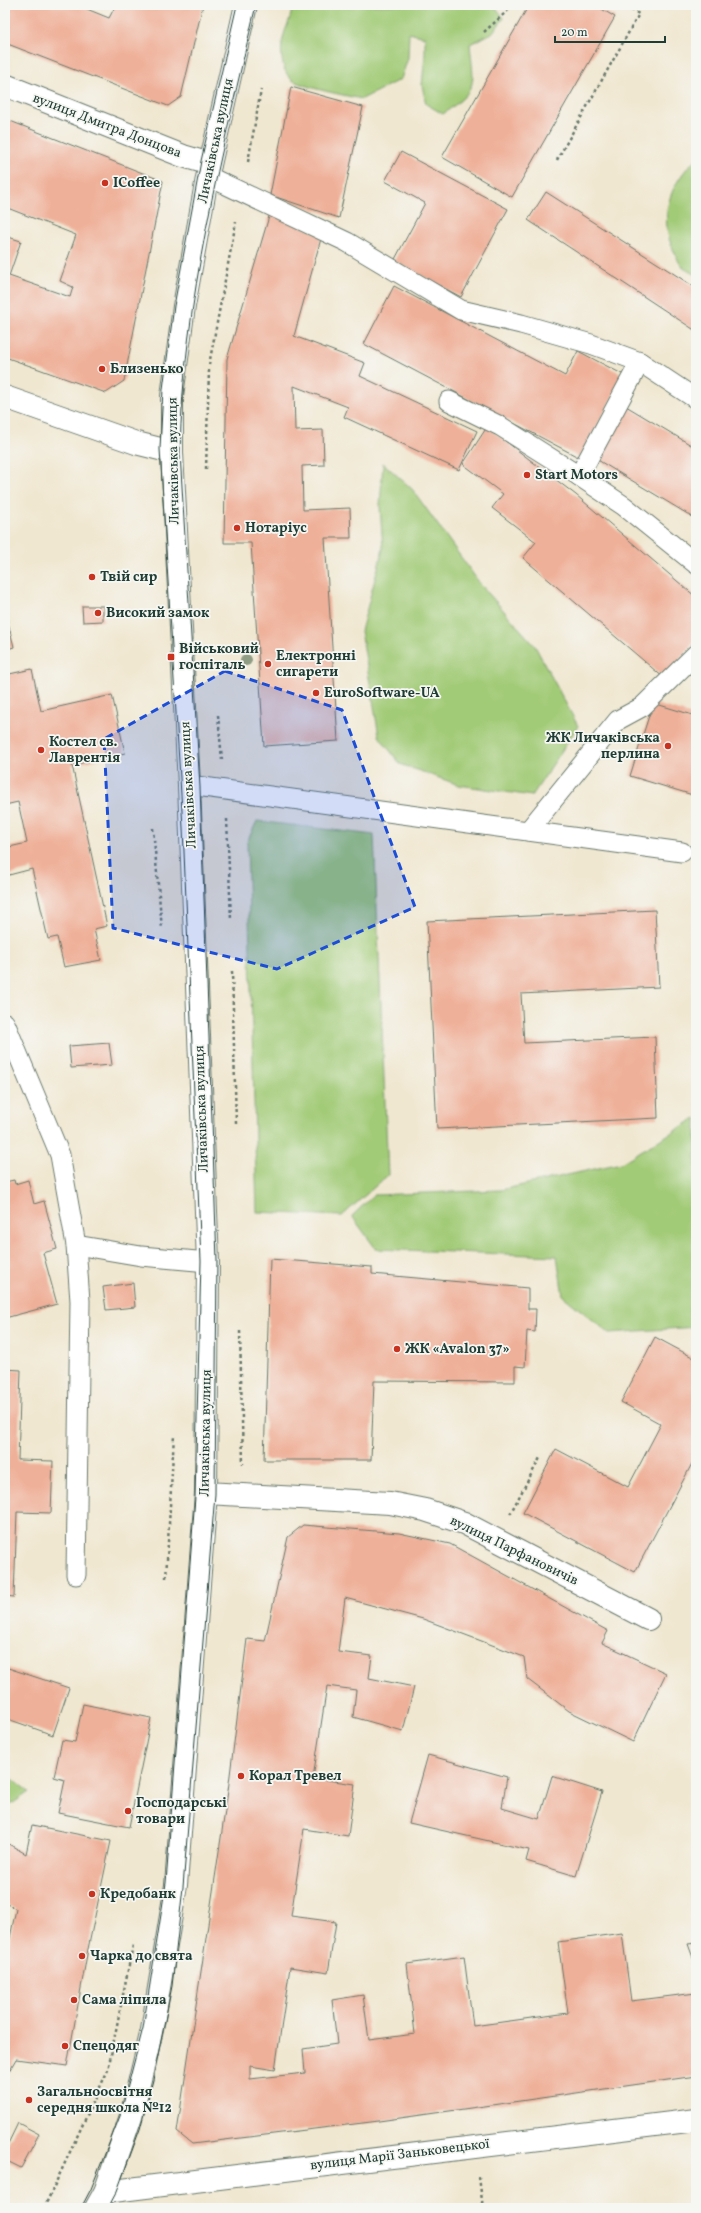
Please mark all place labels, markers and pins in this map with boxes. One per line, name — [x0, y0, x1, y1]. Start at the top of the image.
place label: ICoffee — [113, 174, 160, 193]
marker: ICoffee — [100, 178, 110, 188]
place label: Близенько — [110, 360, 184, 379]
marker: Близенько — [97, 364, 107, 374]
place label: Start Motors — [535, 466, 618, 485]
marker: Start Motors — [522, 470, 532, 480]
place label: Нотаріус — [245, 519, 307, 538]
marker: Нотаріус — [232, 523, 242, 533]
place label: Твій сир — [100, 568, 157, 587]
marker: Твій сир — [87, 572, 97, 582]
place label: Високий замок — [106, 604, 210, 623]
marker: Високий замок — [93, 608, 103, 618]
place label: Військовий госпіталь — [179, 640, 259, 675]
place label: Електронні сигарети — [276, 647, 356, 682]
marker: Військовий госпіталь — [166, 652, 176, 662]
marker: Електронні сигарети — [263, 659, 273, 669]
place label: EuroSoftware-UA — [324, 684, 440, 703]
marker: EuroSoftware-UA — [311, 688, 321, 698]
place label: ЖК Личаківська перлина — [546, 729, 660, 764]
place label: Костел св. Лаврентія — [49, 733, 120, 768]
marker: ЖК Личаківська перлина — [663, 741, 673, 751]
marker: Костел св. Лаврентія — [36, 745, 46, 755]
place label: ЖК «Avalon 37» — [405, 1340, 510, 1359]
marker: ЖК «Avalon 37» — [392, 1344, 402, 1354]
place label: Корал Тревел — [249, 1767, 342, 1786]
marker: Корал Тревел — [236, 1771, 246, 1781]
place label: Господарські товари — [136, 1794, 227, 1829]
marker: Господарські товари — [123, 1806, 133, 1816]
place label: Кредобанк — [100, 1885, 177, 1904]
marker: Кредобанк — [87, 1889, 97, 1899]
place label: Чарка до свята — [90, 1947, 193, 1966]
marker: Чарка до свята — [77, 1951, 87, 1961]
place label: Сама ліпила — [82, 1991, 167, 2010]
marker: Сама ліпила — [69, 1995, 79, 2005]
place label: Спецодяг — [73, 2037, 139, 2056]
marker: Спецодяг — [60, 2041, 70, 2051]
place label: Загальноосвітня середня школа №12 — [37, 2083, 172, 2118]
marker: Загальноосвітня середня школа №12 — [24, 2095, 34, 2105]

